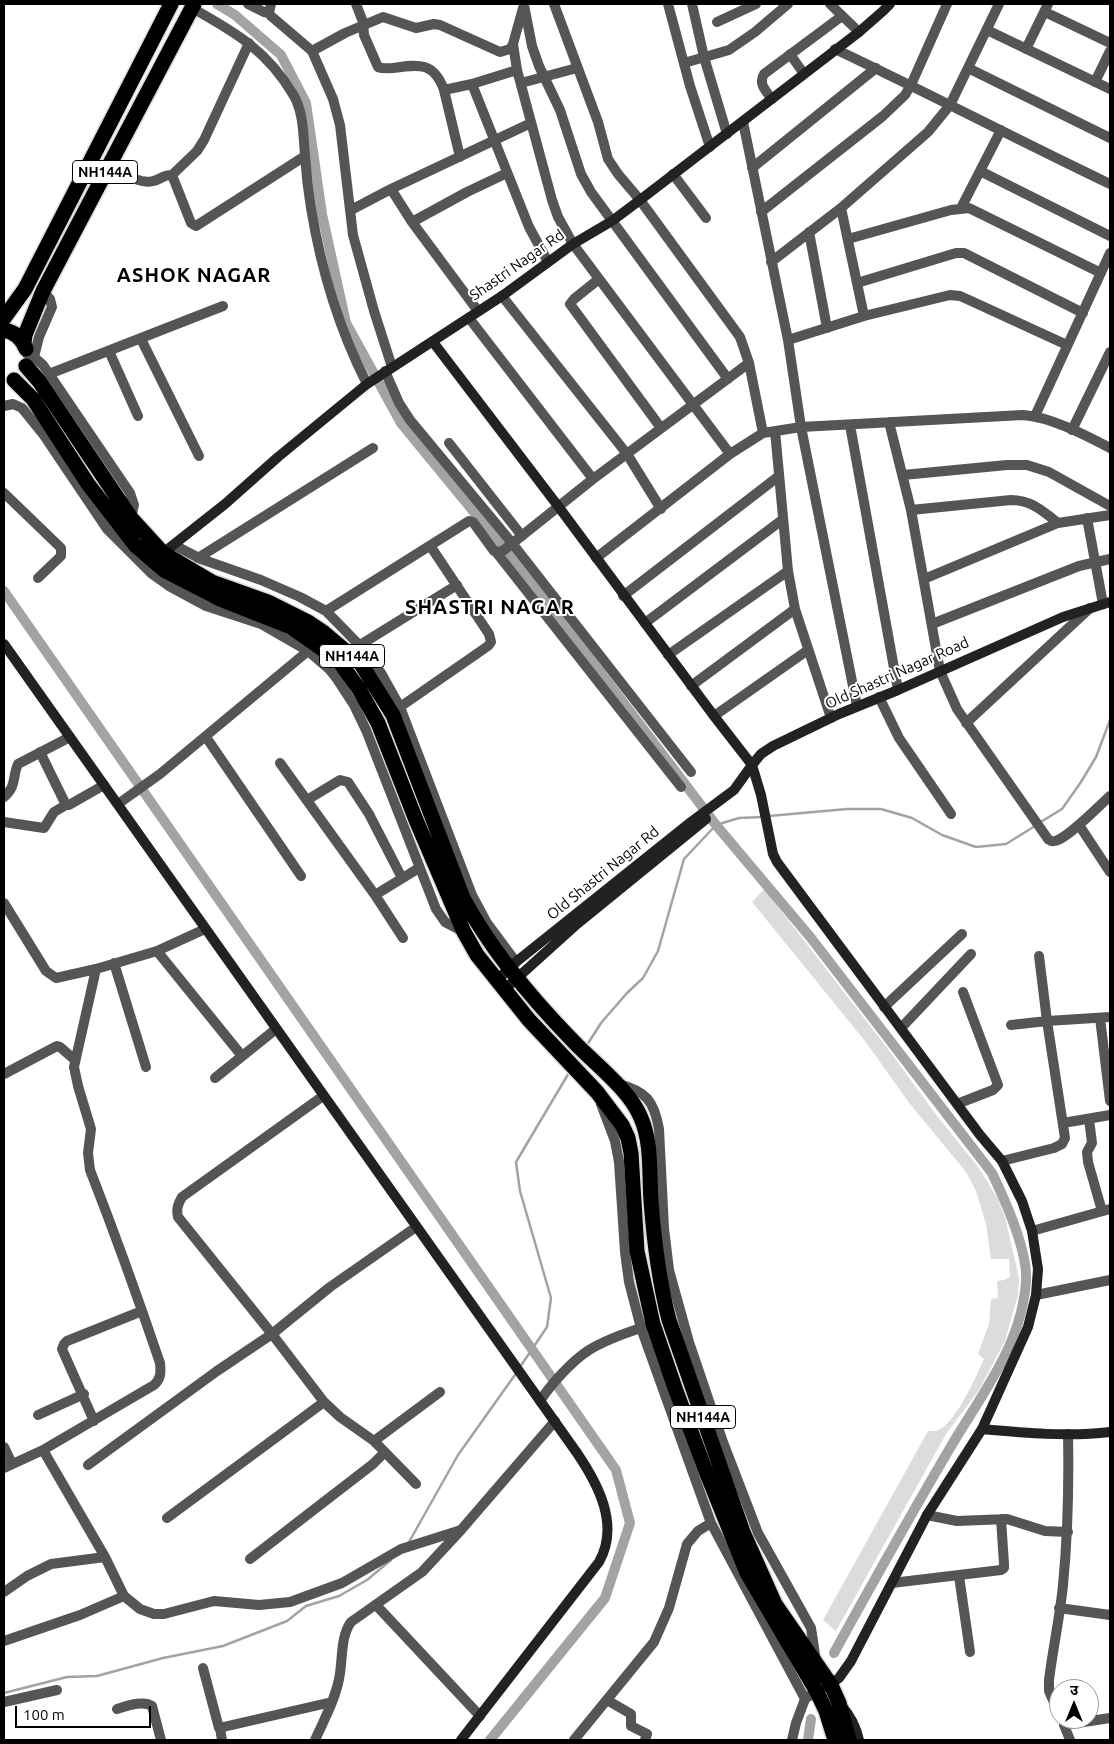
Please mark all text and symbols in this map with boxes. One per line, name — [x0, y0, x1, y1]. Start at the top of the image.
road number: NH144A — [72, 160, 138, 183]
street label: Shastri Nagar Rd — [466, 226, 568, 304]
district label: ASHOK NAGAR — [115, 263, 273, 287]
district label: SHASTRI NAGAR — [403, 595, 577, 619]
street label: Old Shastri Nagar Road — [822, 633, 972, 713]
road number: NH144A — [320, 644, 384, 668]
street label: Old Shastri Nagar Rd — [543, 822, 663, 924]
road number: NH144A — [670, 1405, 736, 1428]
north arrow — [1049, 1679, 1099, 1729]
text: उ — [1070, 1682, 1078, 1698]
scale bar — [18, 1696, 154, 1728]
text: 100 m — [23, 1706, 65, 1723]

